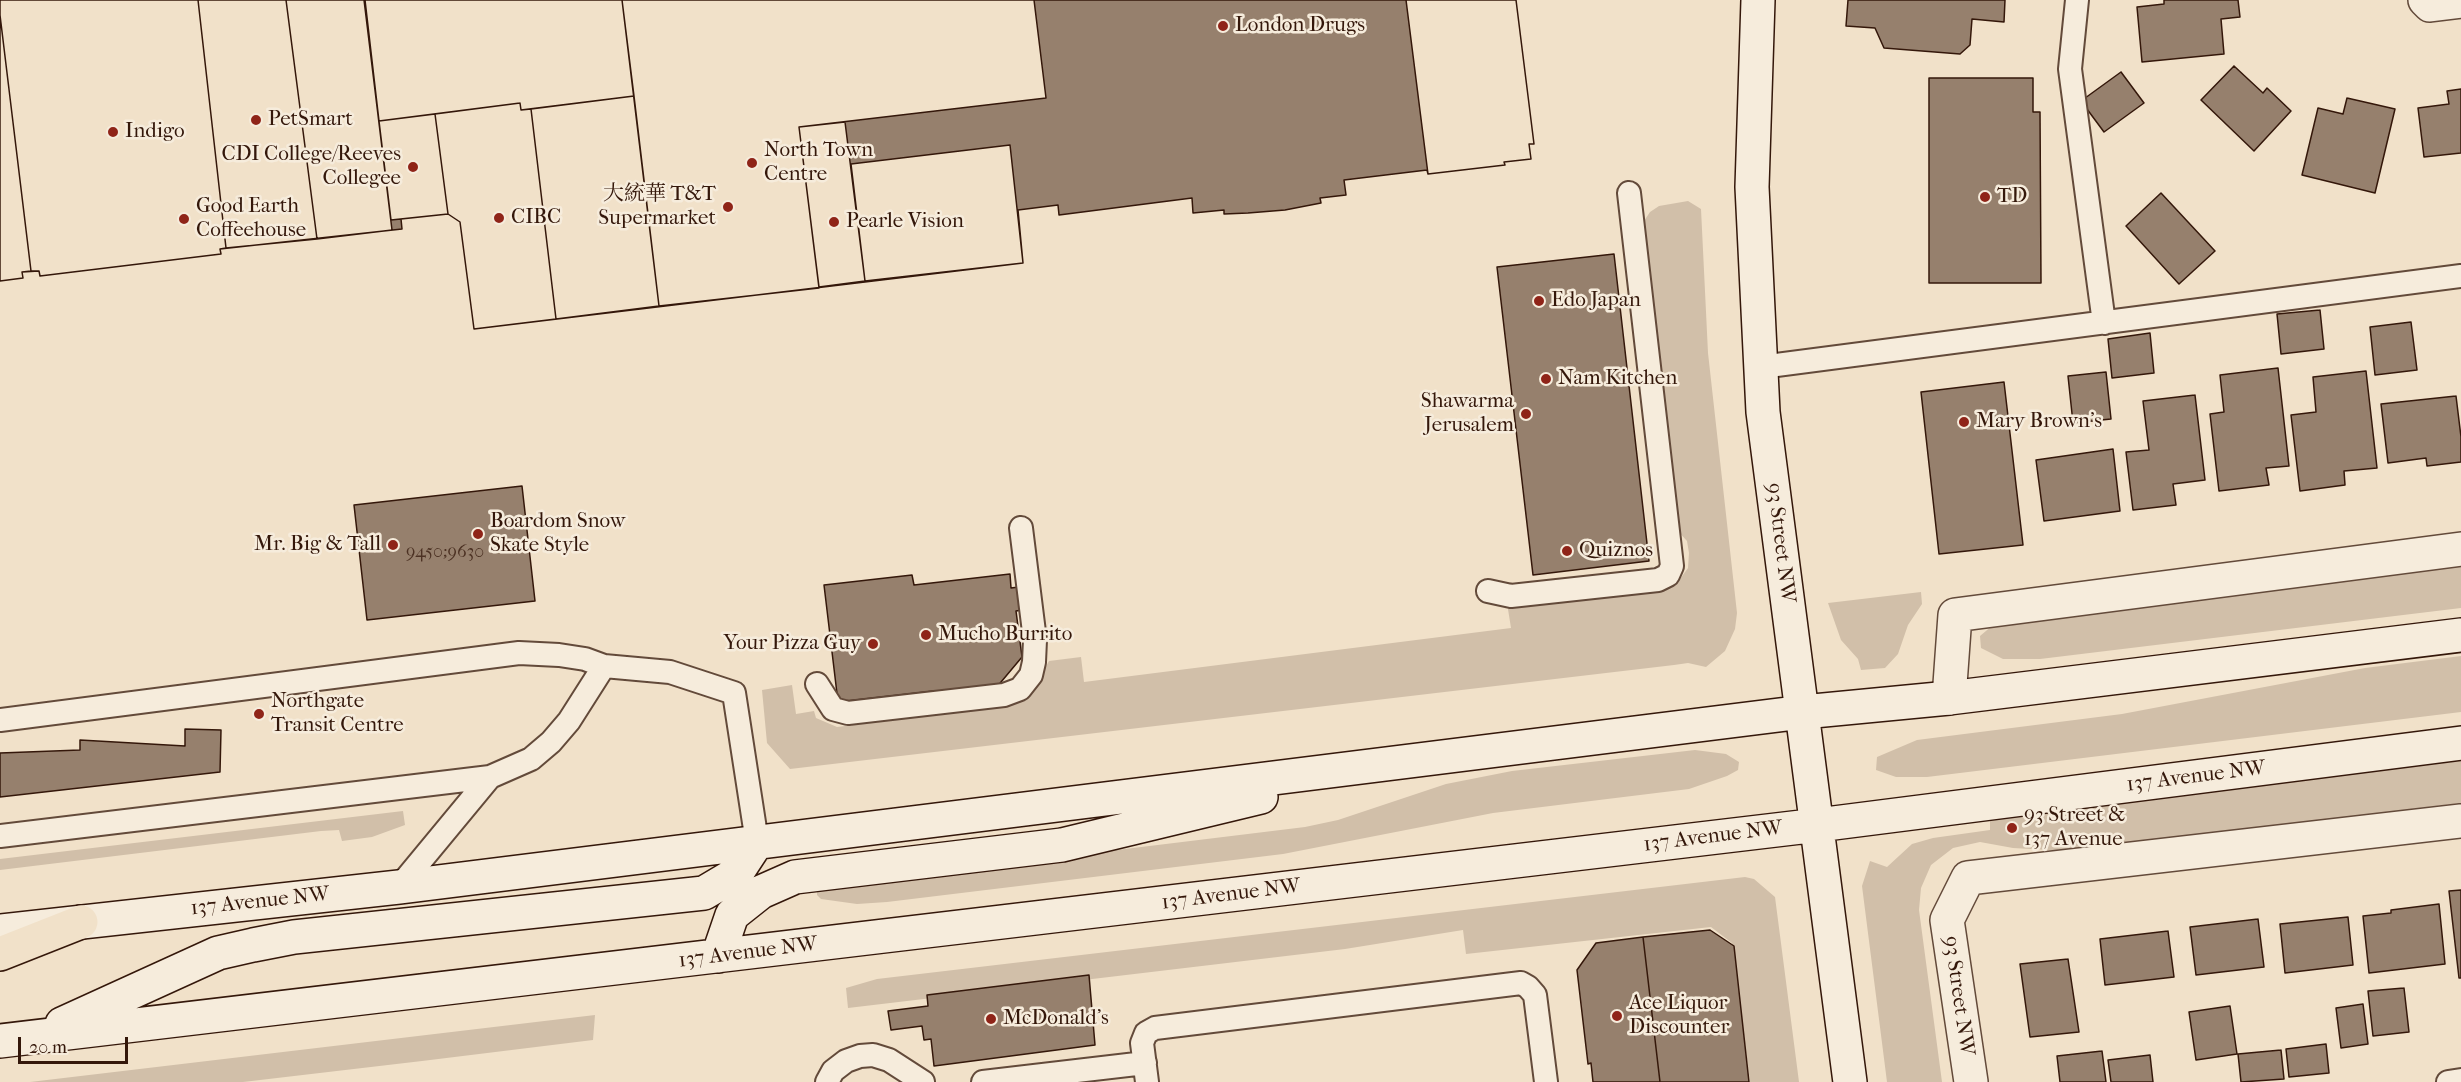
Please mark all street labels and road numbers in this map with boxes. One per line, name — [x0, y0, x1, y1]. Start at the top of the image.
street label: 93 Street NW — [1760, 482, 1800, 604]
street label: 137 Avenue NW — [2125, 756, 2267, 798]
street label: 137 Avenue NW — [1642, 816, 1784, 858]
street label: 137 Avenue NW — [1160, 874, 1302, 916]
street label: 137 Avenue NW — [189, 882, 331, 922]
street label: 137 Avenue NW — [677, 932, 819, 974]
street label: 93 Street NW — [1937, 935, 1979, 1057]

